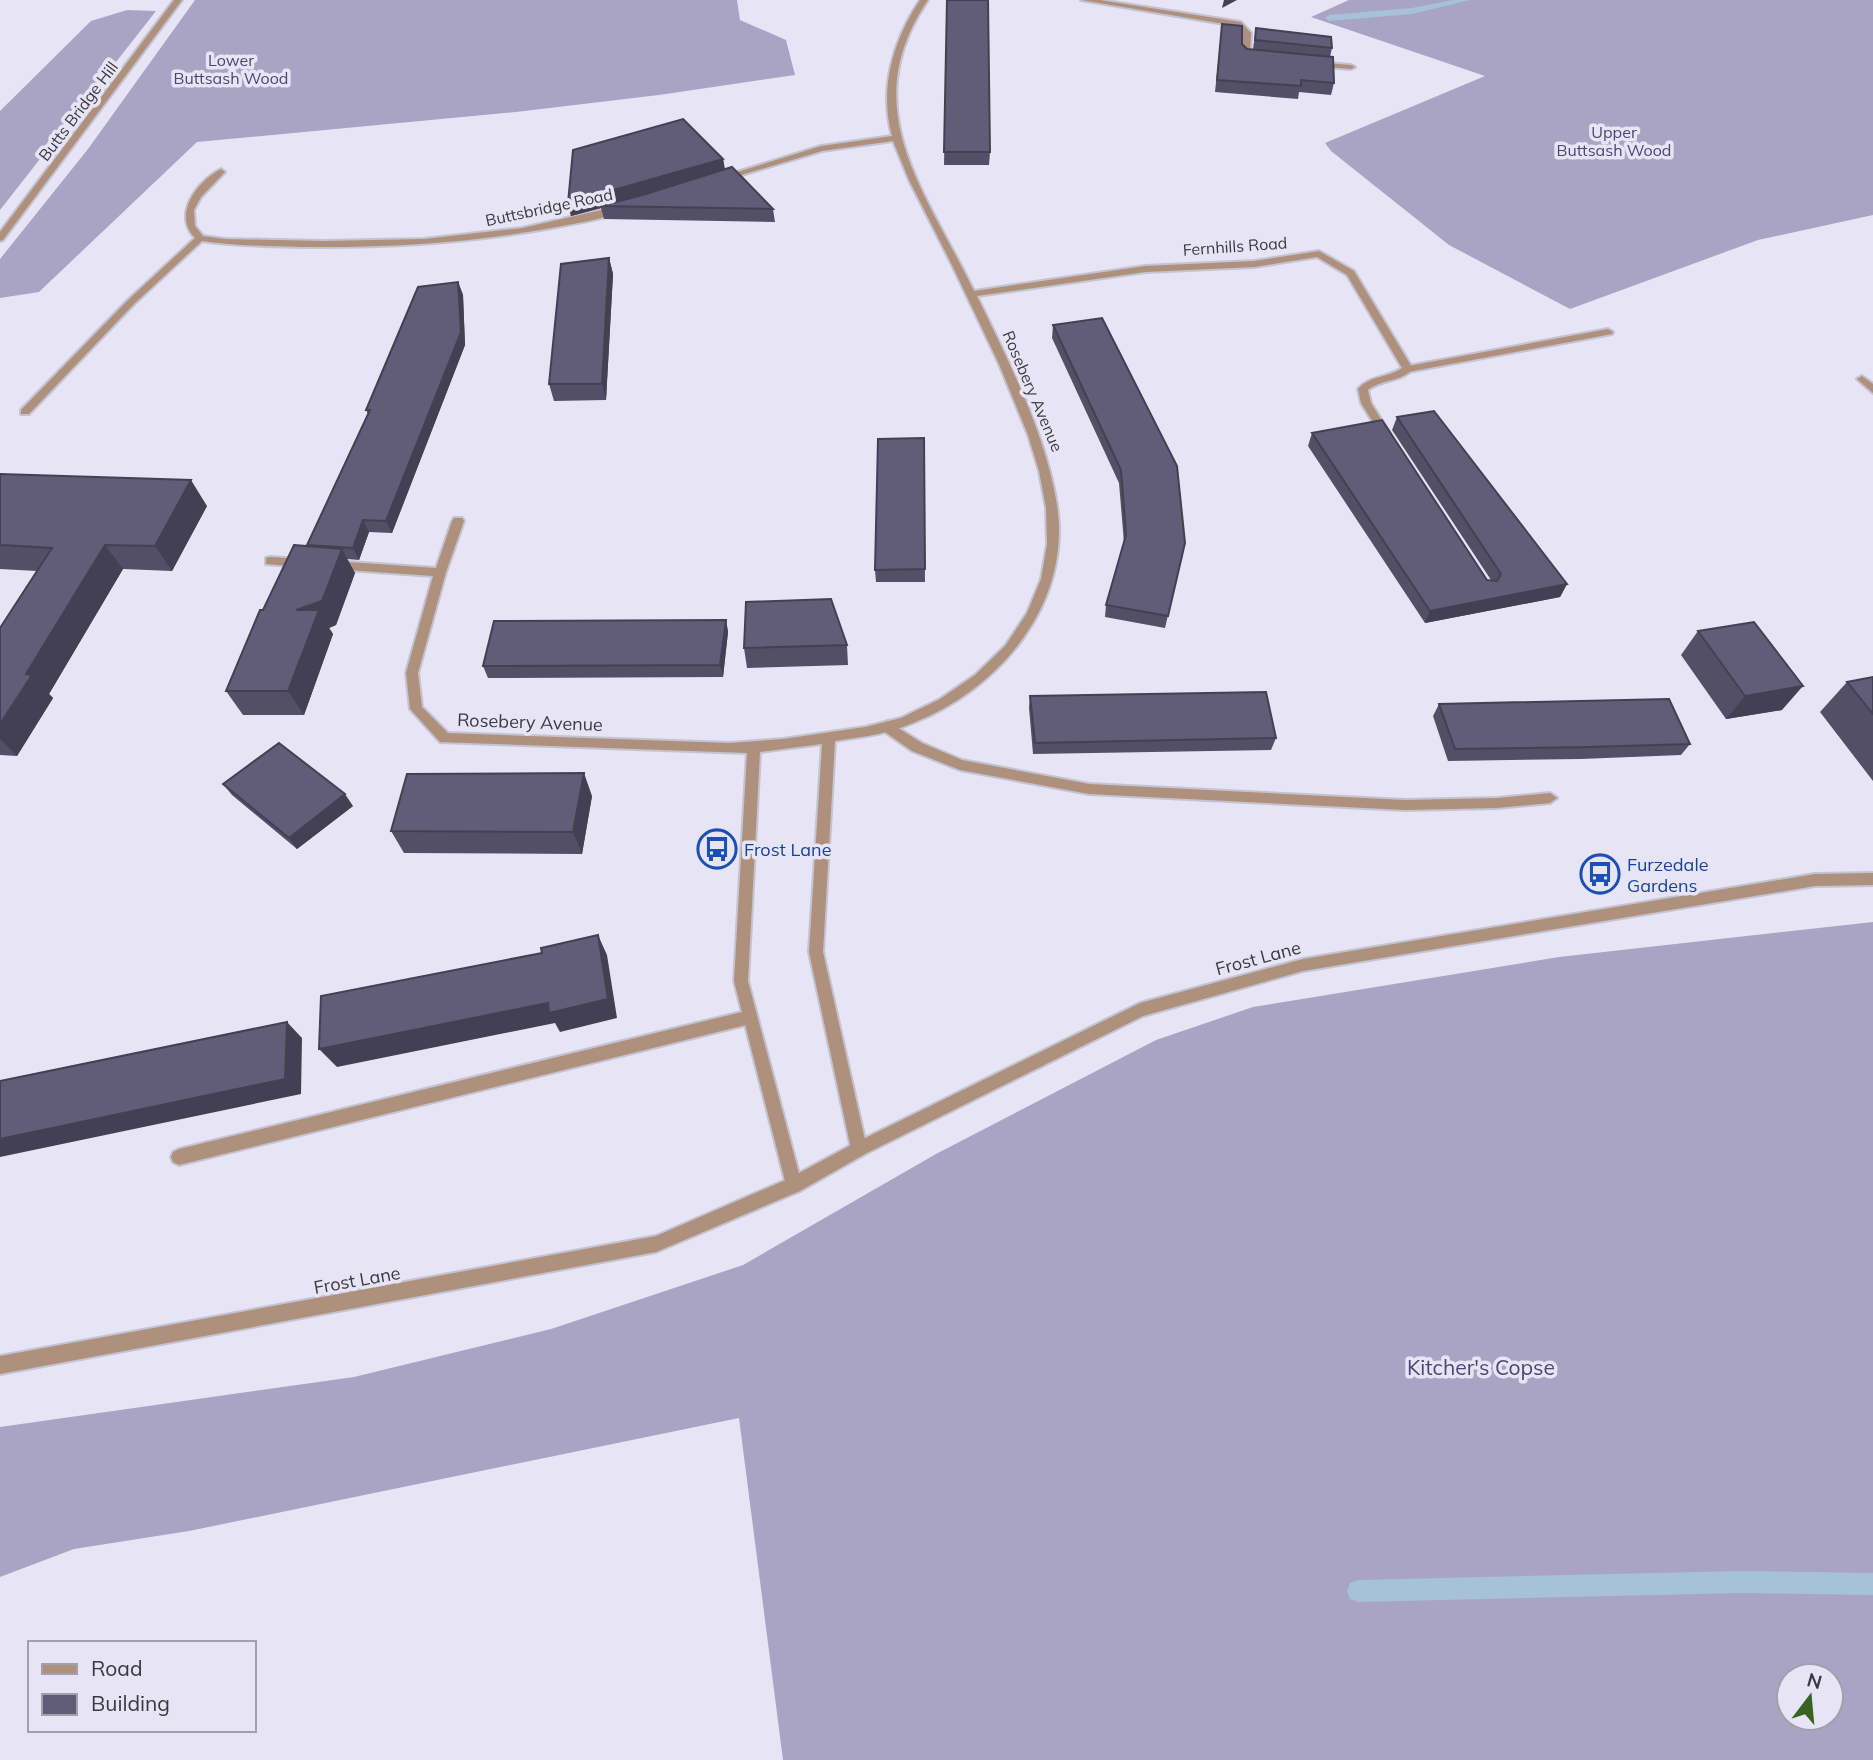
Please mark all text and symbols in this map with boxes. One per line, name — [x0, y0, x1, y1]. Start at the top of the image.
park label: Lower Buttsash Wood — [174, 50, 288, 88]
street label: Butts Bridge Hill — [34, 57, 122, 165]
park label: Upper Buttsash Wood — [1557, 122, 1671, 160]
street label: Buttsbridge Road — [484, 184, 614, 230]
street label: Fernhills Road — [1182, 232, 1288, 260]
street label: Rosebery Avenue — [998, 327, 1068, 455]
street label: Rosebery Avenue — [457, 708, 603, 736]
bus stop icon: Frost Lane — [696, 828, 738, 870]
place label: Frost Lane — [744, 838, 831, 861]
bus stop icon: Furzedale Gardens — [1579, 853, 1621, 895]
place label: Furzedale Gardens — [1627, 853, 1709, 897]
street label: Frost Lane — [1213, 936, 1303, 980]
street label: Frost Lane — [312, 1261, 402, 1299]
park label: Kitcher's Copse — [1407, 1354, 1555, 1380]
legend — [28, 1641, 256, 1732]
text: Road — [91, 1655, 142, 1681]
north arrow — [1775, 1662, 1845, 1732]
text: N — [1804, 1667, 1825, 1694]
text: Building — [91, 1690, 170, 1716]

